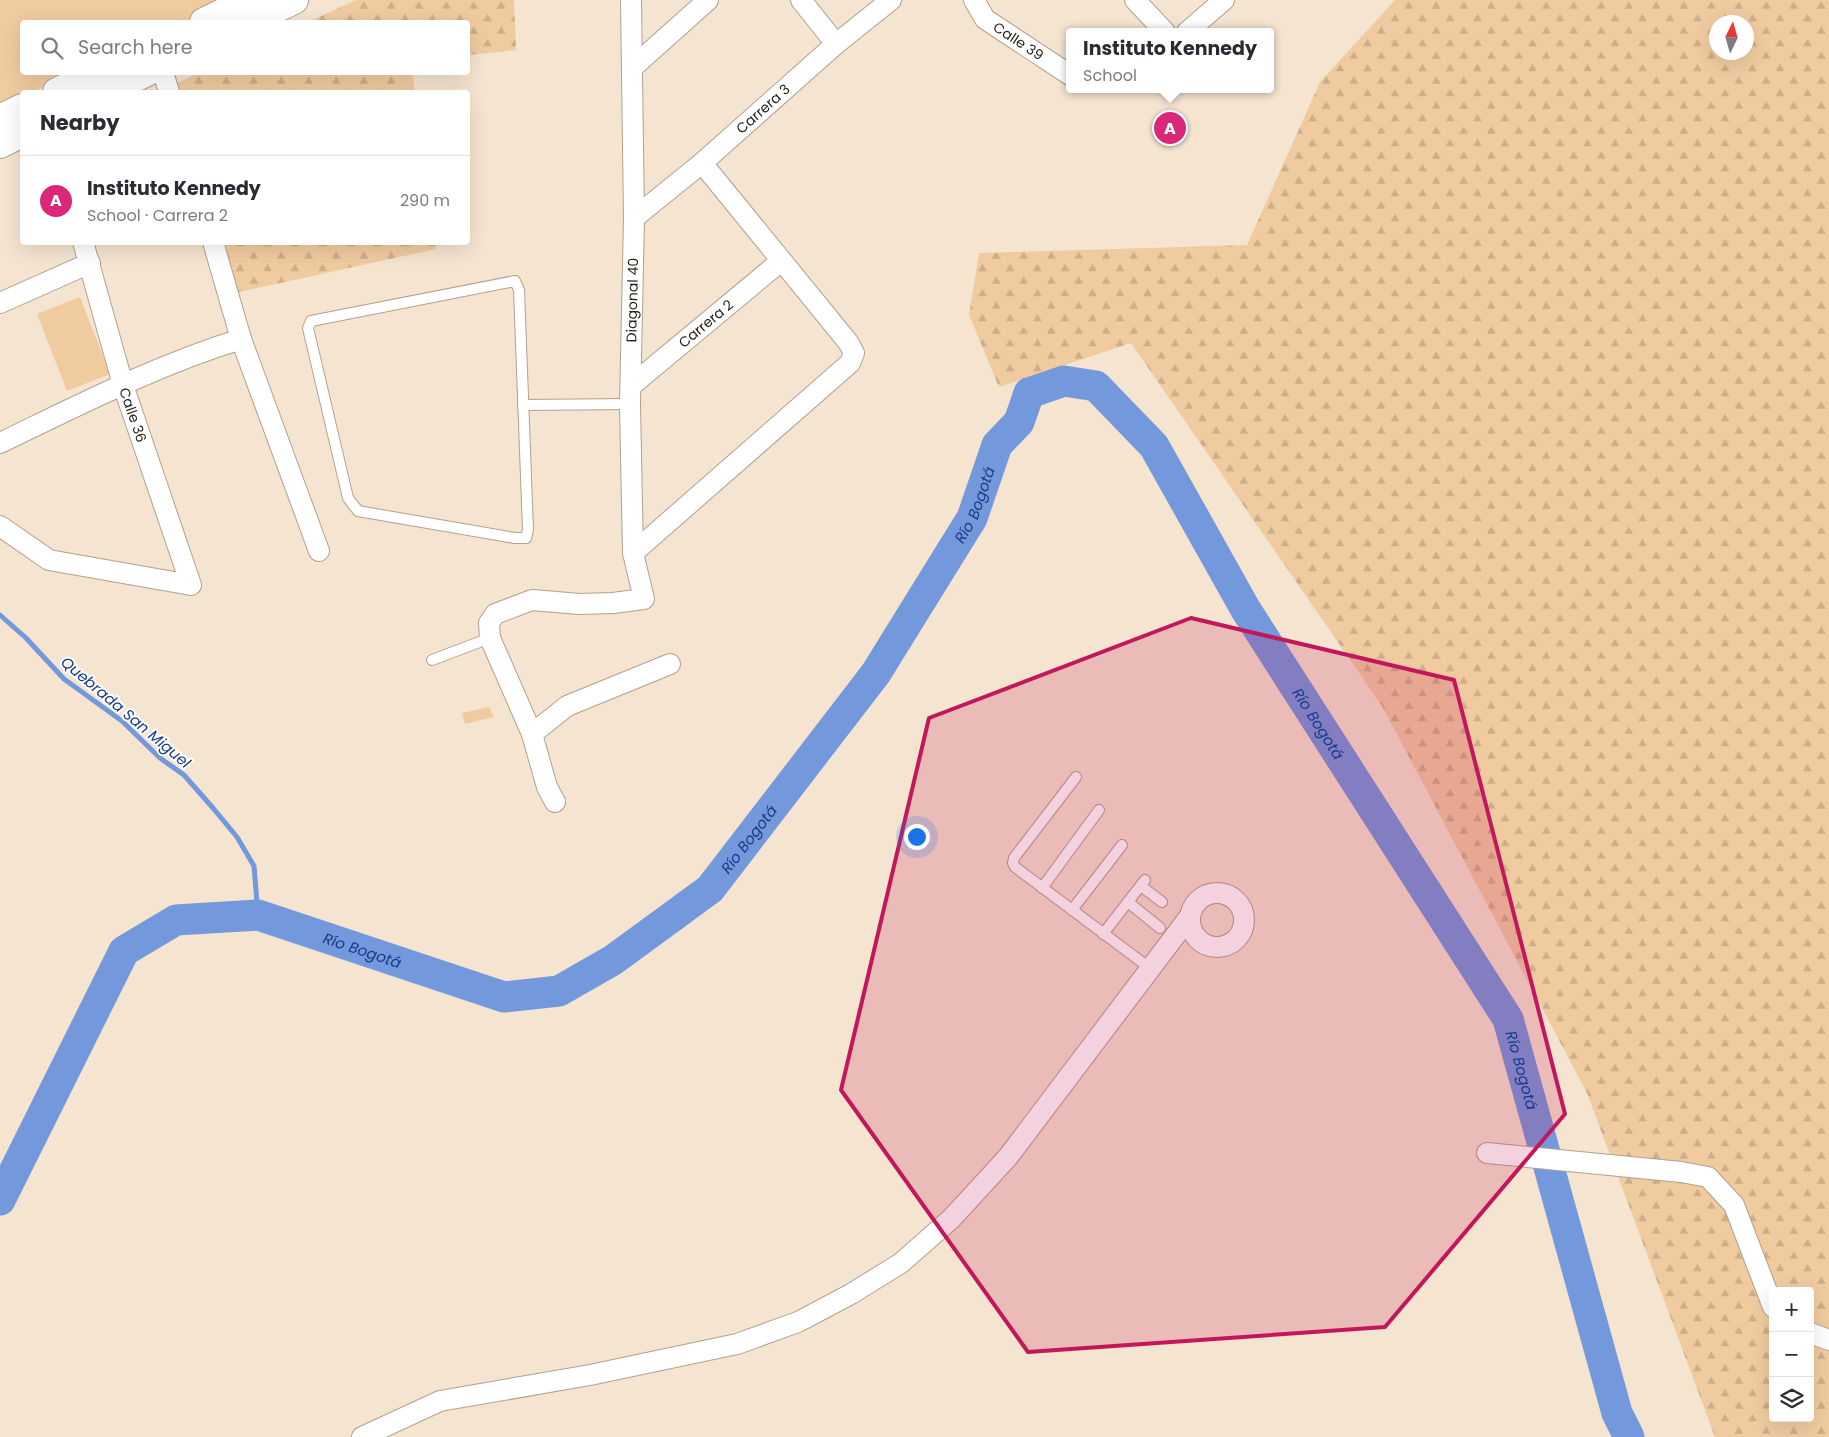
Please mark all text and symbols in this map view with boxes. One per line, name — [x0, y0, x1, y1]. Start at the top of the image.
north arrow — [1709, 15, 1754, 60]
street label: Calle 39 — [989, 17, 1048, 65]
search box — [20, 20, 470, 75]
popup — [1066, 28, 1274, 93]
icon: search — [38, 34, 66, 62]
text: Search here — [78, 34, 192, 61]
text: Instituto Kennedy — [1083, 35, 1257, 62]
text: School — [1083, 64, 1137, 87]
street label: Carrera 3 — [732, 79, 794, 138]
text: Nearby — [40, 108, 120, 137]
pin: A — [1154, 109, 1186, 147]
text: Instituto Kennedy — [87, 175, 261, 202]
text: A — [50, 189, 62, 212]
text: 290 m — [400, 189, 450, 212]
text: School · Carrera 2 — [87, 204, 228, 227]
street label: Diagonal 40 — [621, 258, 643, 343]
street label: Carrera 2 — [674, 295, 738, 352]
street label: Calle 36 — [114, 385, 152, 445]
water label: Río Bogotá — [949, 464, 999, 547]
water label: Quebrada San Miguel — [57, 651, 196, 773]
water label: Río Bogotá — [1288, 684, 1349, 763]
water label: Río Bogotá — [715, 800, 781, 878]
your location — [904, 824, 930, 850]
water label: Río Bogotá — [321, 927, 404, 973]
water label: Río Bogotá — [1501, 1028, 1543, 1112]
map controls — [1769, 1287, 1814, 1422]
button: + — [1769, 1287, 1814, 1332]
button: − — [1769, 1332, 1814, 1377]
button: layers — [1769, 1377, 1814, 1422]

